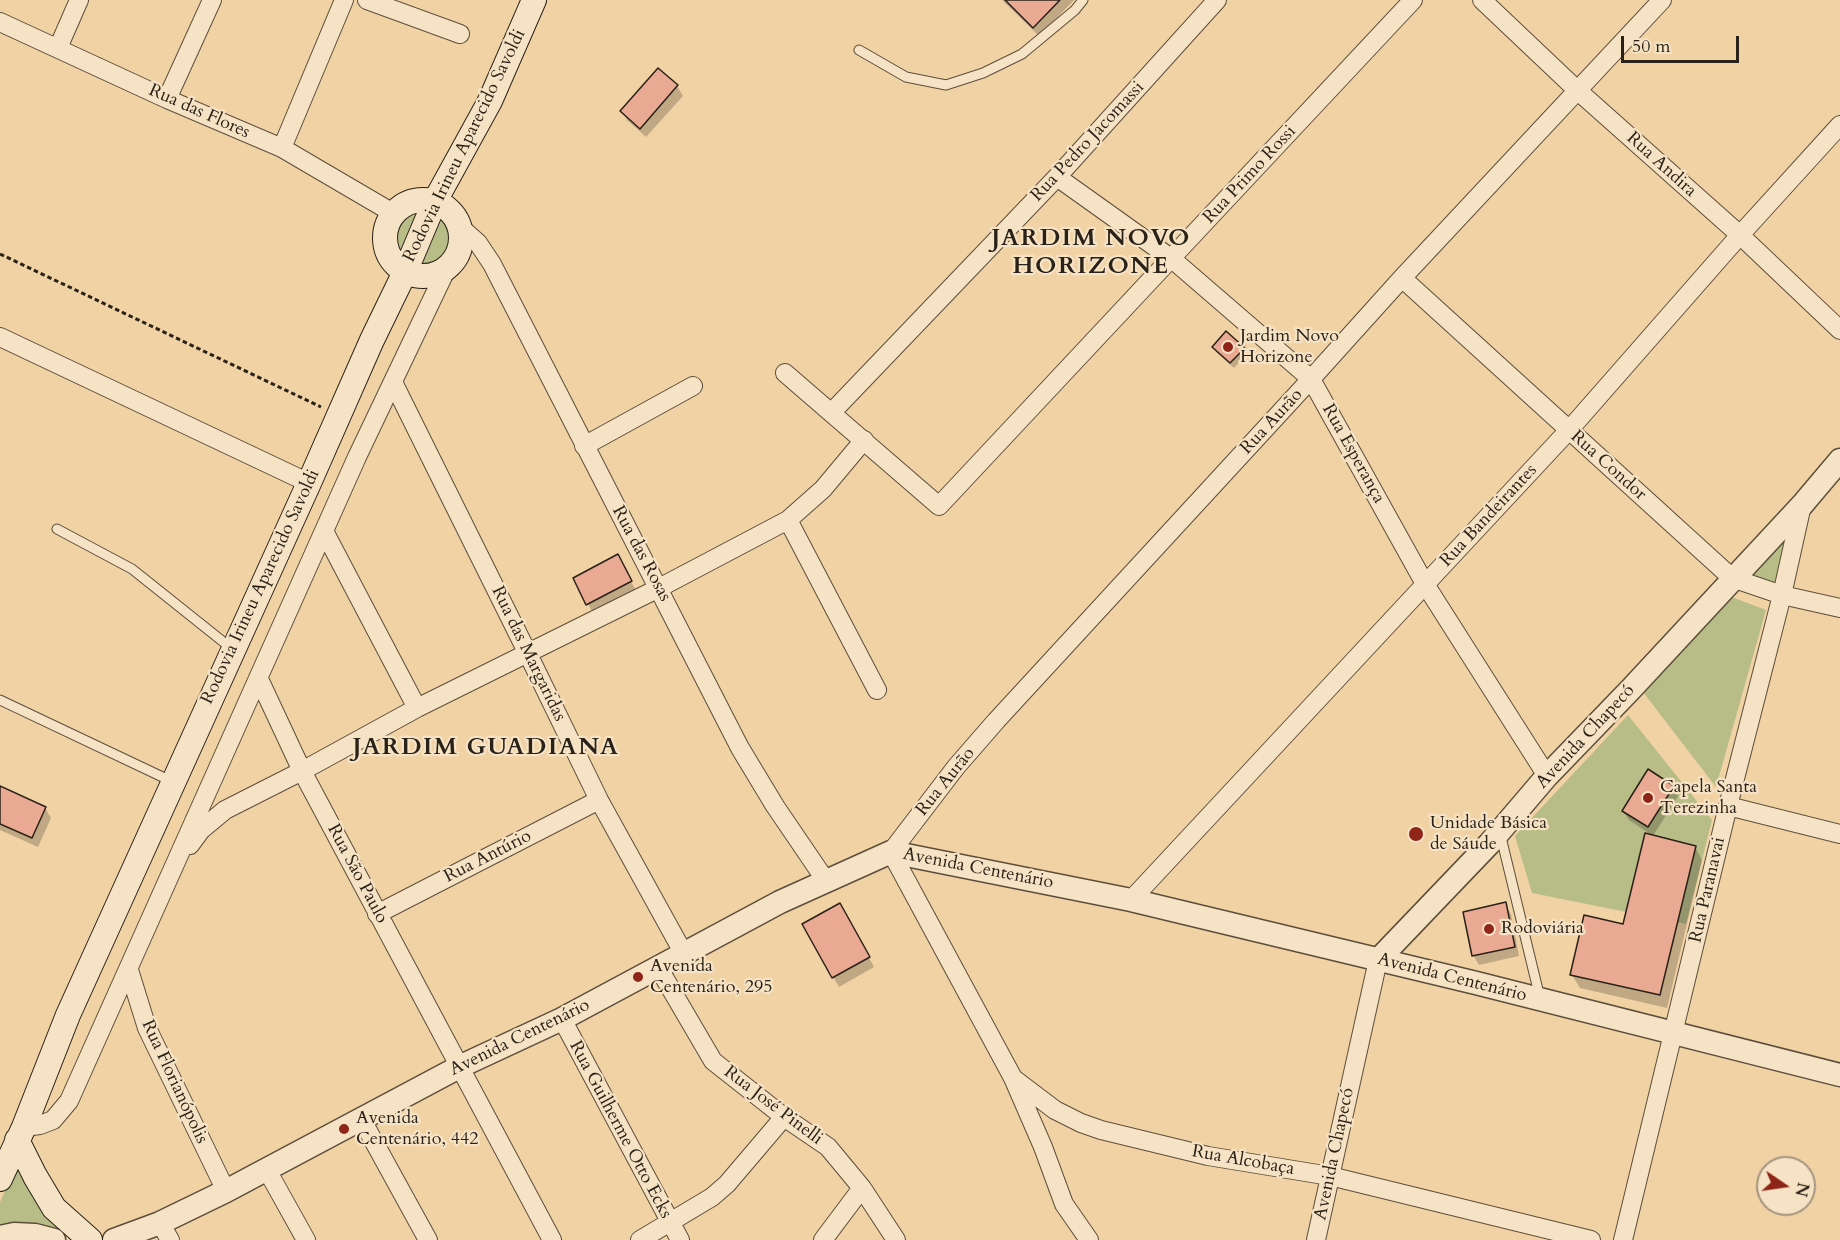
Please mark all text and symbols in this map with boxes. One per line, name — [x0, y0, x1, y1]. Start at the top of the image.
scale bar — [1624, 24, 1742, 62]
street label: Rodovia Irineu Aparecido Savoldi — [399, 26, 531, 266]
text: 50 m — [1632, 34, 1671, 59]
street label: Rua Pedro Jacomassi — [1027, 77, 1149, 207]
street label: Rua das Flores — [145, 80, 253, 144]
street label: Rua Primo Rossi — [1199, 121, 1301, 229]
street label: Rua Andira — [1621, 128, 1701, 202]
district label: JARDIM NOVO HORIZONE — [991, 225, 1191, 281]
place label: Jardim Novo Horizone — [1240, 326, 1339, 368]
marker: Jardim Novo Horizone — [1221, 340, 1235, 354]
street label: Rua Aurão — [1236, 385, 1308, 459]
street label: Rua Esperança — [1317, 400, 1389, 508]
street label: Rua Condor — [1566, 426, 1650, 506]
street label: Rua Bandeirantes — [1436, 460, 1542, 572]
street label: Rodovia Irineu Aparecido Savoldi — [197, 466, 325, 708]
street label: Rua das Rosas — [607, 502, 675, 606]
street label: Rua das Margaridas — [486, 583, 570, 725]
street label: Avenida Chapecó — [1532, 680, 1640, 794]
district label: JARDIM GUADIANA — [352, 734, 620, 762]
street label: Rua Aurão — [912, 743, 980, 821]
place label: Capela Santa Terezinha — [1660, 777, 1757, 820]
marker: Capela Santa Terezinha — [1641, 791, 1655, 805]
place label: Unidade Básica de Sáude — [1430, 813, 1547, 856]
street label: Rua São Paulo — [322, 821, 392, 927]
marker: Unidade Básica de Sáude — [1407, 825, 1425, 843]
street label: Rua Antúrio — [441, 826, 535, 888]
street label: Rua Paranavai — [1685, 835, 1731, 945]
street label: Avenida Centenário — [901, 844, 1055, 894]
place label: Rodoviária — [1501, 918, 1584, 940]
marker: Rodoviária — [1482, 922, 1496, 936]
street label: Avenida Centenário — [1375, 949, 1529, 1007]
place label: Avenida Centenário, 295 — [650, 956, 772, 998]
marker: Avenida Centenário, 295 — [631, 970, 645, 984]
street label: Avenida Centenário — [447, 995, 593, 1081]
street label: Rua Florianópolis — [136, 1017, 212, 1147]
street label: Rua Guilherme Otto Ecks — [564, 1037, 676, 1223]
street label: Rua José Pinelli — [719, 1062, 827, 1150]
street label: Avenida Chapecó — [1310, 1086, 1360, 1222]
place label: Avenida Centenário, 442 — [356, 1108, 478, 1150]
marker: Avenida Centenário, 442 — [337, 1122, 351, 1136]
street label: Rua Alcobaça — [1190, 1141, 1296, 1181]
north arrow — [1756, 1156, 1816, 1216]
text: N — [1789, 1180, 1814, 1199]

